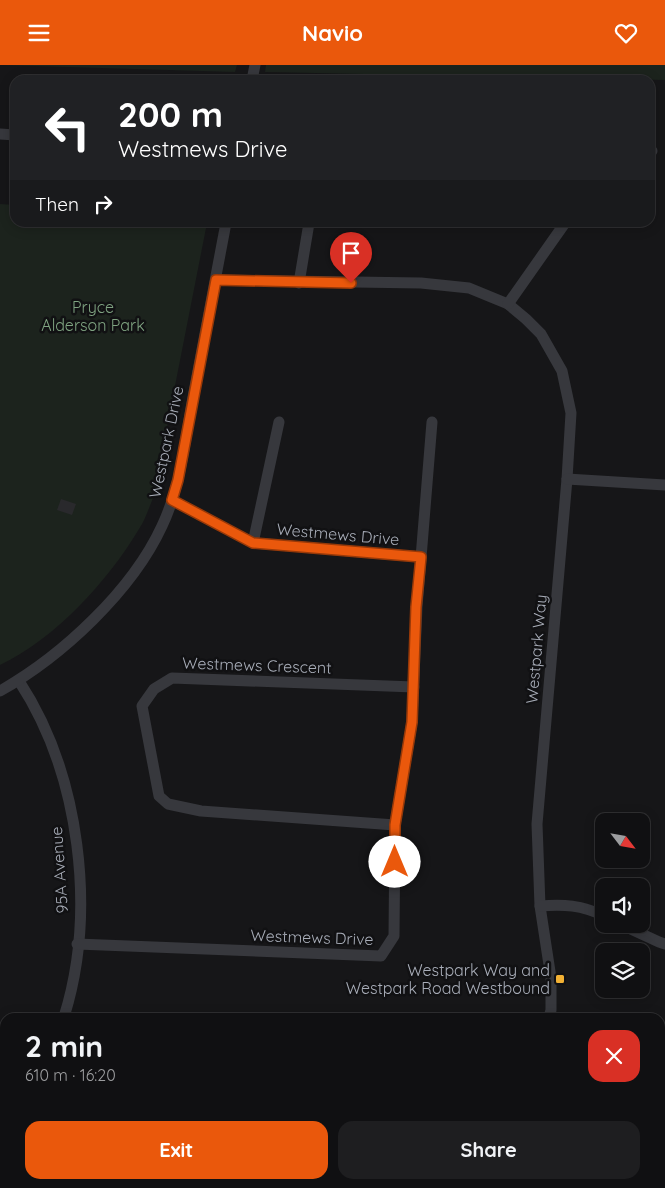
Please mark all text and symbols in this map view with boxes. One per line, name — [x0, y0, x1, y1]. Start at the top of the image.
icon: menu — [25, 19, 53, 47]
text: Navio — [302, 19, 363, 47]
icon: heart — [612, 19, 640, 47]
text: 200 m — [118, 92, 223, 136]
icon: left — [35, 95, 100, 160]
text: Westmews Drive — [118, 135, 287, 163]
icon: right — [89, 190, 117, 218]
text: Then — [35, 192, 79, 216]
pin — [330, 232, 372, 283]
icon: arrive — [337, 239, 365, 267]
park label: Pryce Alderson Park — [41, 297, 145, 335]
street label: Westpark Drive — [144, 384, 188, 500]
street label: Westmews Drive — [276, 519, 400, 549]
street label: Westpark Way — [521, 593, 551, 705]
street label: Westmews Crescent — [182, 652, 332, 678]
north arrow — [595, 813, 650, 867]
map controls — [595, 813, 650, 998]
street label: 95A Avenue — [46, 826, 72, 914]
position arrow — [368, 835, 420, 887]
button: sound — [595, 878, 650, 933]
street label: Westmews Drive — [250, 925, 374, 949]
button: layers — [595, 943, 650, 998]
place label: Westpark Way and Westpark Road Westbound — [346, 960, 550, 998]
marker: Westpark Way and Westpark Road Westbound — [554, 973, 566, 985]
text: 2 min — [25, 1027, 103, 1065]
button: close — [588, 1030, 640, 1082]
text: 610 m · 16:20 — [25, 1065, 116, 1085]
button: Exit — [25, 1121, 328, 1179]
button: Share — [338, 1121, 640, 1179]

